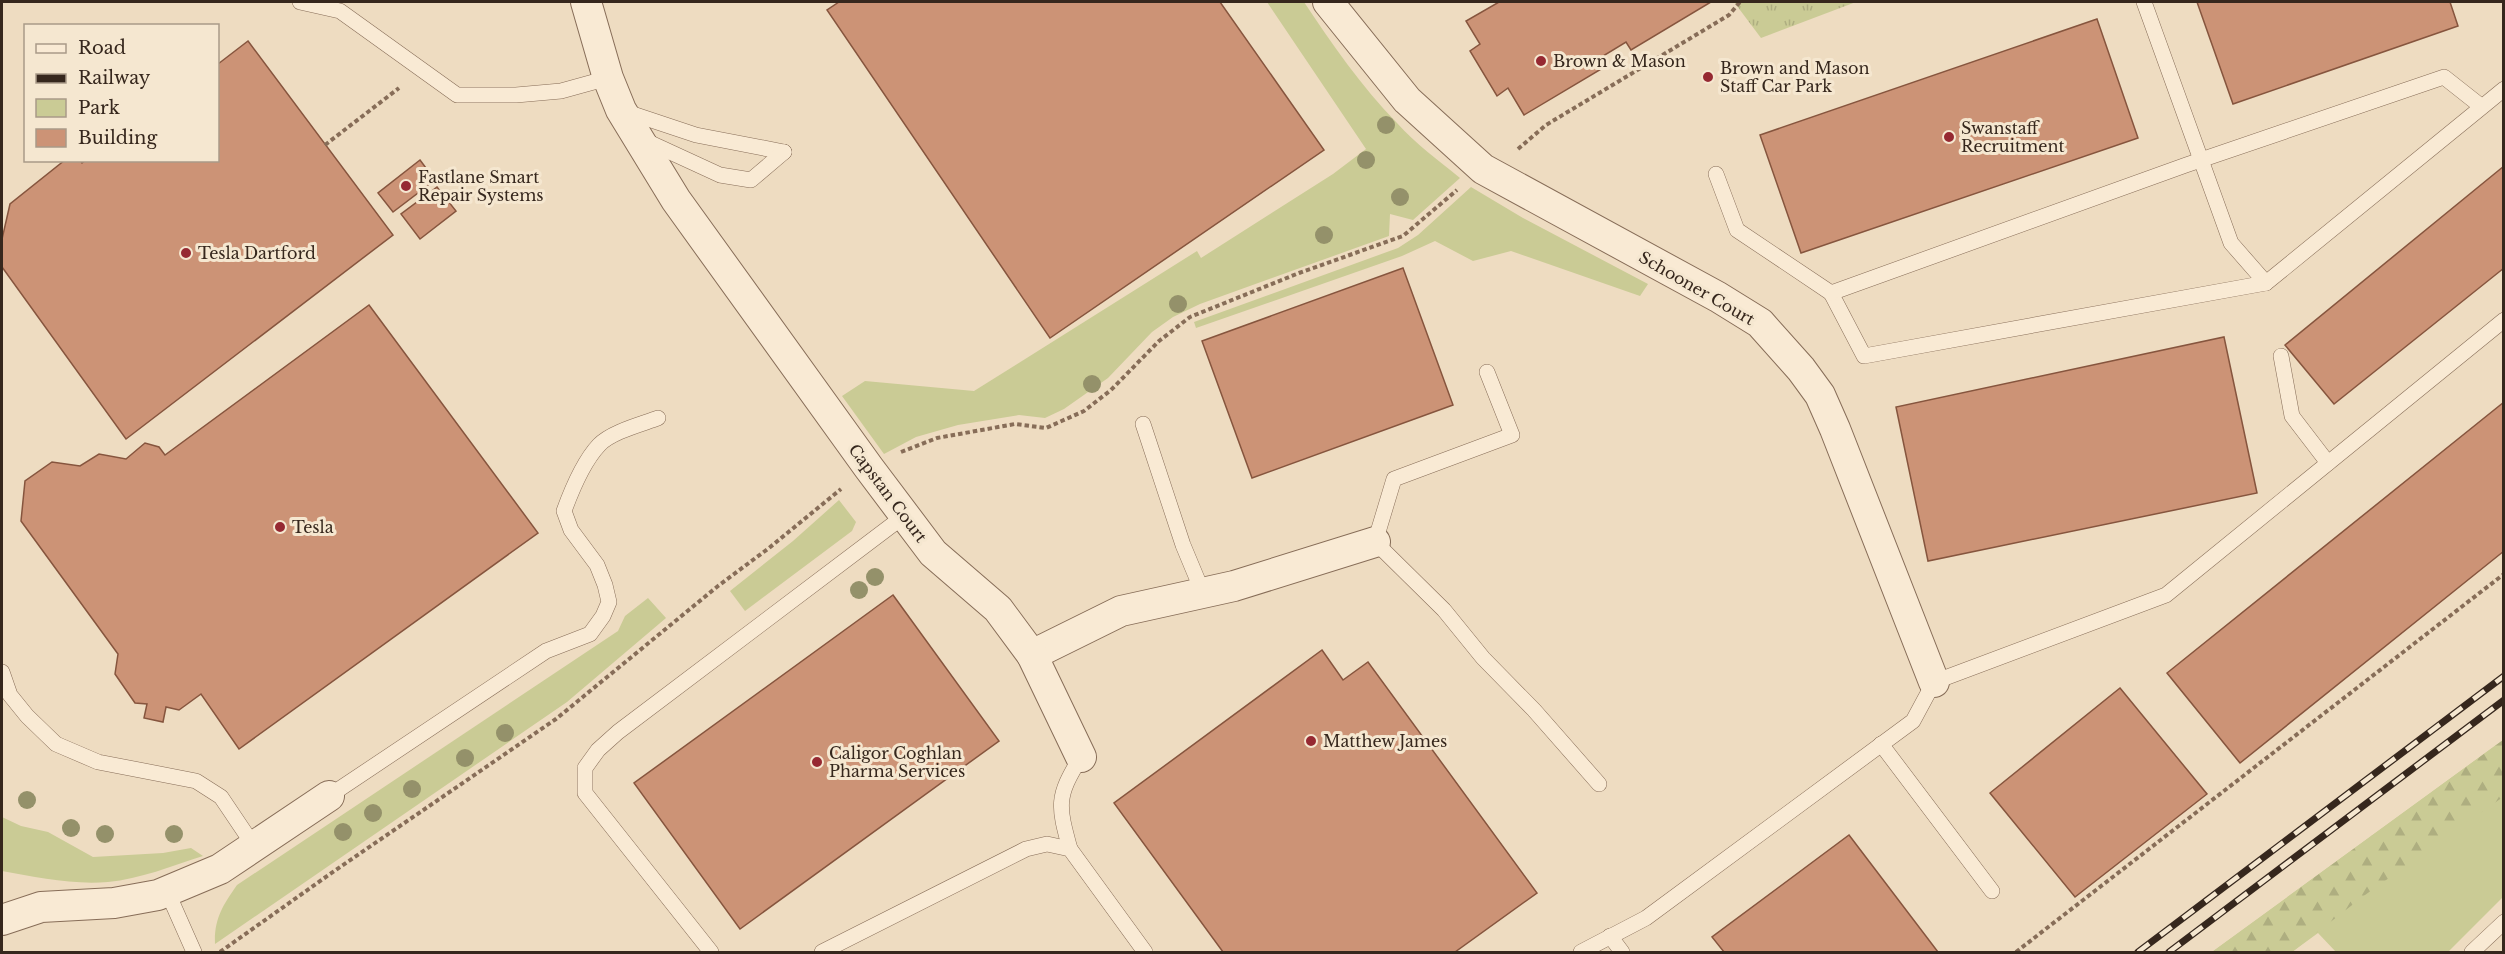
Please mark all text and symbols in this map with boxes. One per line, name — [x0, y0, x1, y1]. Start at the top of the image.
legend — [24, 24, 219, 162]
text: Road — [78, 37, 126, 59]
place label: Brown & Mason — [1553, 51, 1686, 71]
marker: Brown & Mason — [1534, 54, 1548, 68]
place label: Brown and Mason Staff Car Park — [1720, 58, 1869, 96]
text: Railway — [78, 67, 151, 89]
marker: Brown and Mason Staff Car Park — [1701, 70, 1715, 84]
text: Park — [78, 97, 120, 119]
place label: Swanstaff Recruitment — [1961, 118, 2065, 156]
text: Building — [78, 127, 157, 149]
marker: Swanstaff Recruitment — [1942, 130, 1956, 144]
place label: Fastlane Smart Repair Systems — [418, 167, 544, 205]
marker: Fastlane Smart Repair Systems — [399, 179, 413, 193]
place label: Tesla Dartford — [198, 243, 316, 263]
marker: Tesla Dartford — [179, 246, 193, 260]
street label: Schooner Court — [1635, 247, 1759, 329]
street label: Capstan Court — [844, 440, 932, 546]
place label: Tesla — [292, 517, 334, 537]
marker: Tesla — [273, 520, 287, 534]
place label: Matthew James — [1323, 731, 1447, 751]
marker: Matthew James — [1304, 734, 1318, 748]
place label: Caligor Coghlan Pharma Services — [829, 743, 965, 781]
marker: Caligor Coghlan Pharma Services — [810, 755, 824, 769]

